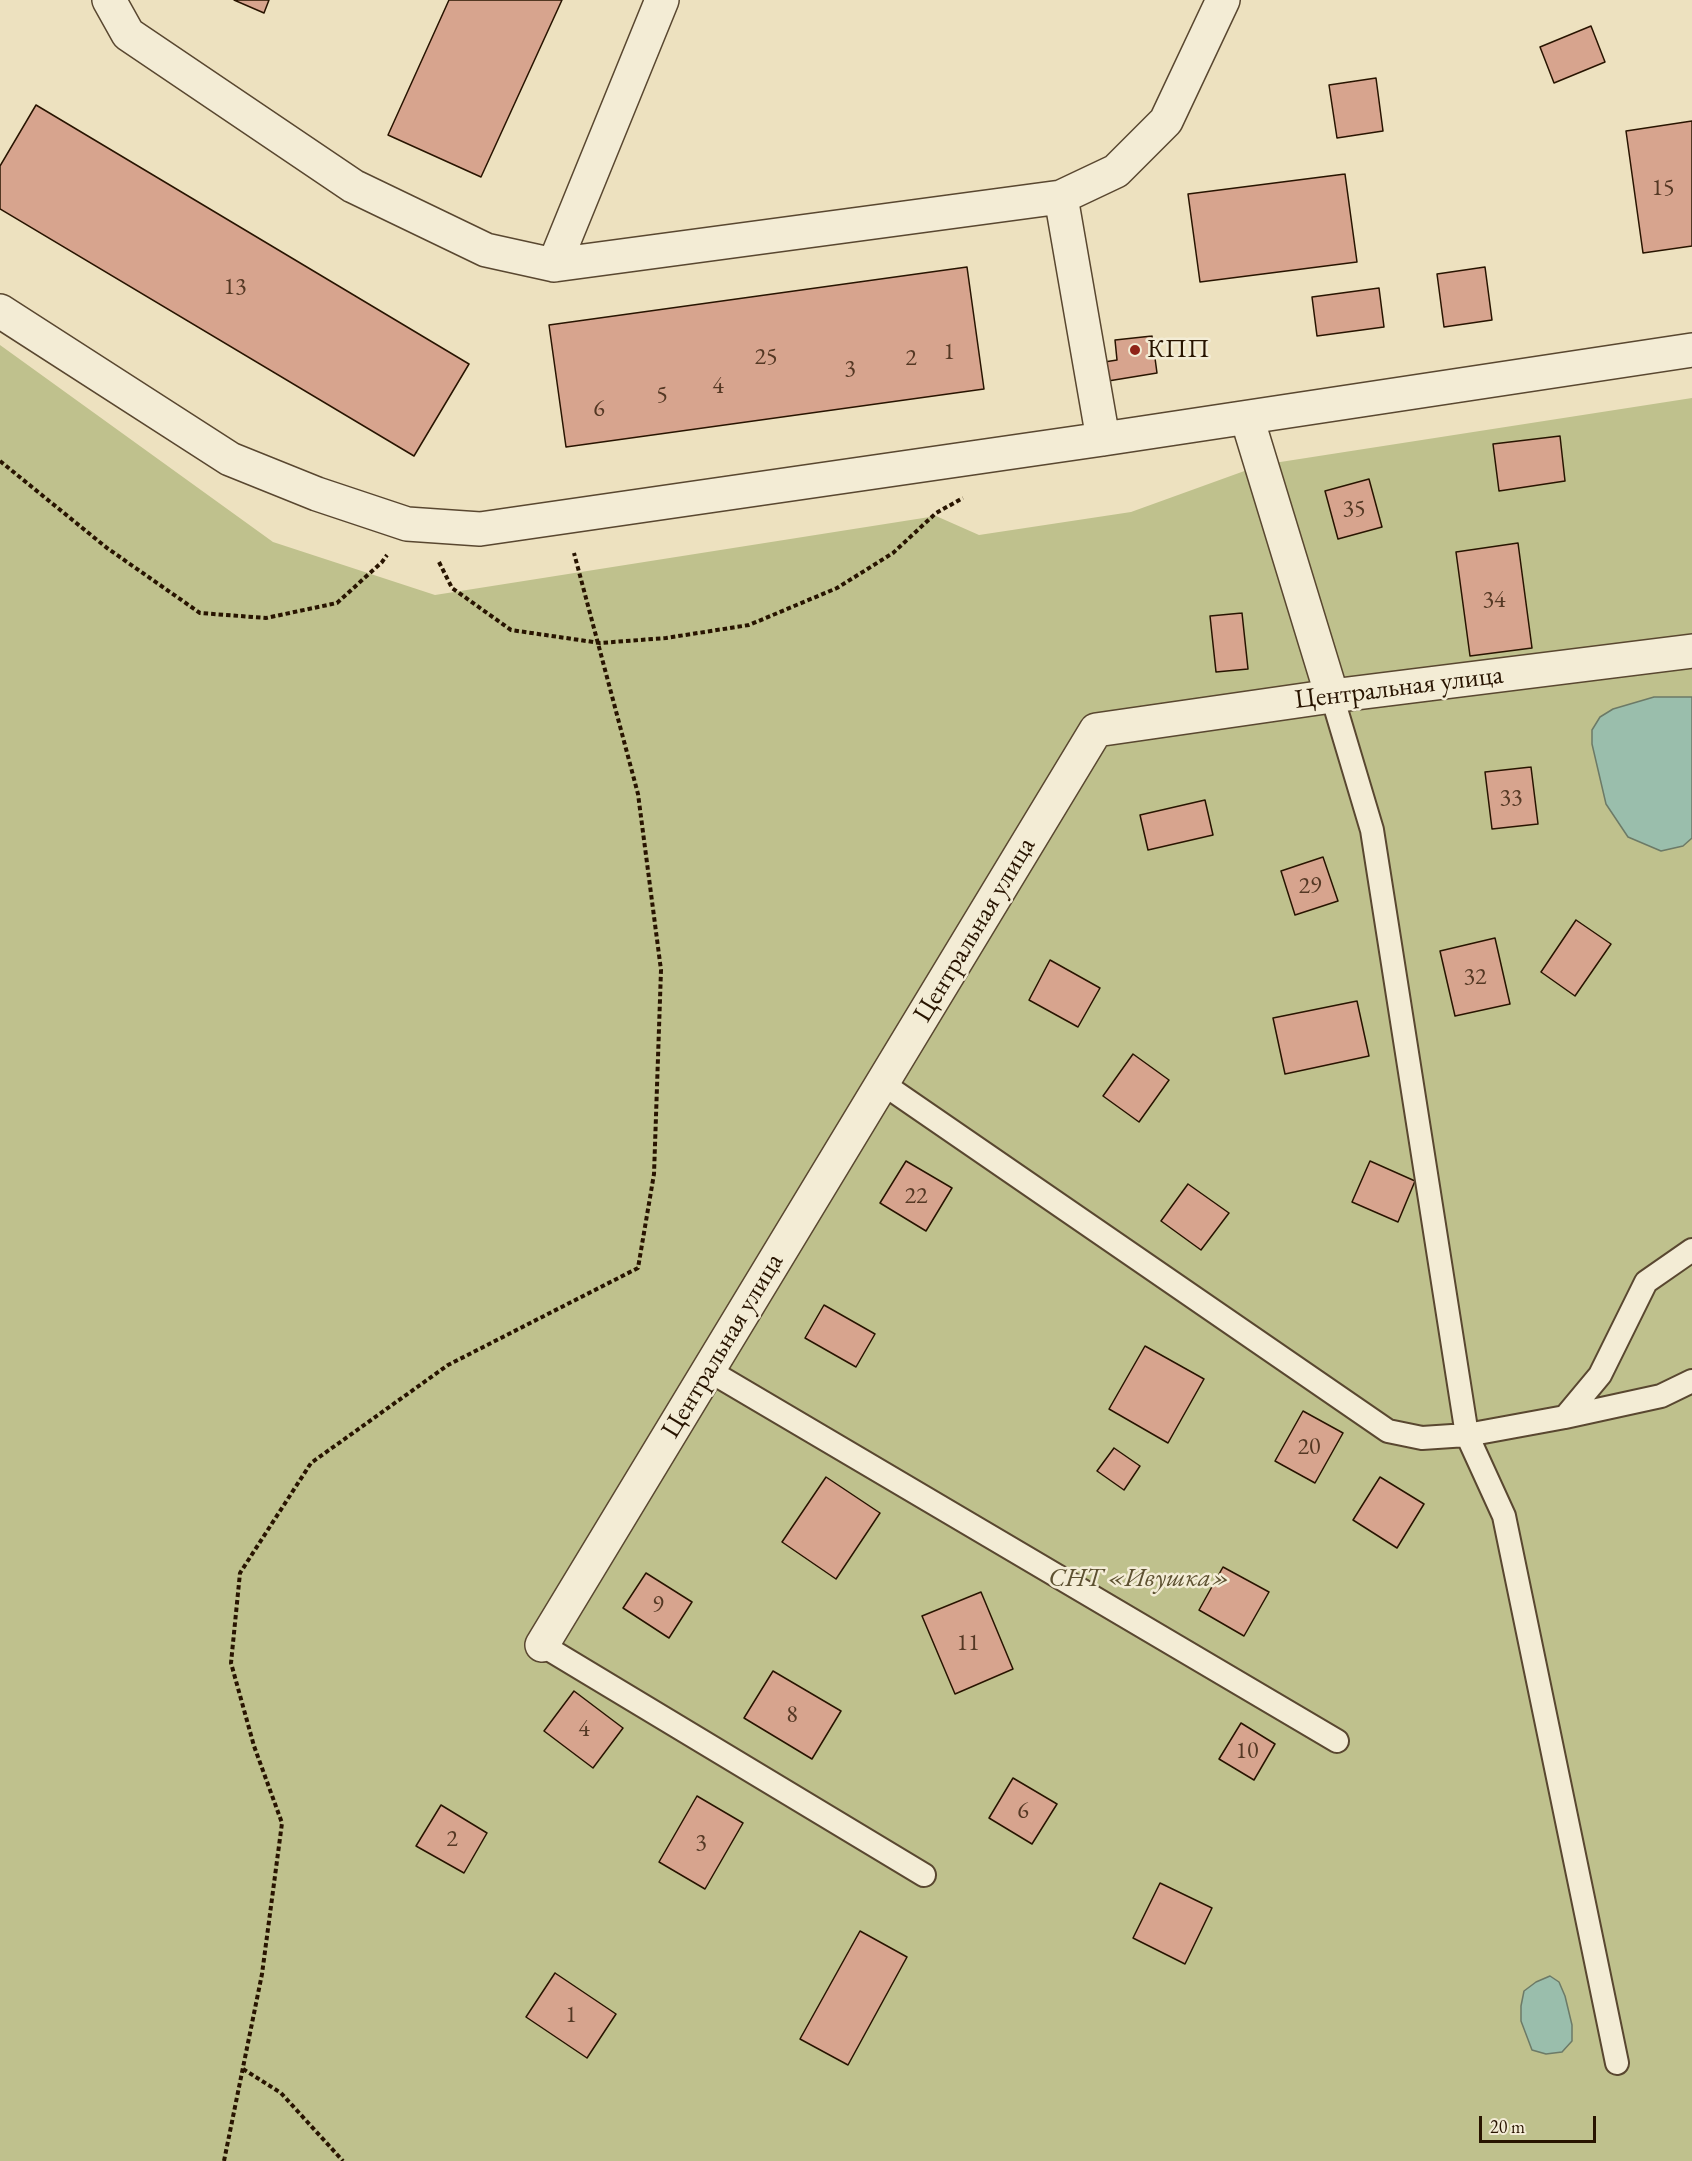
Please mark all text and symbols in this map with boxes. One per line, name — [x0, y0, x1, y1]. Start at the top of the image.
house number: 15 — [1651, 174, 1675, 202]
house number: 13 — [223, 273, 247, 301]
place label: КПП — [1147, 334, 1210, 366]
house number: 1 — [943, 338, 955, 366]
house number: 25 — [754, 343, 778, 371]
marker: КПП — [1128, 343, 1142, 357]
house number: 2 — [905, 344, 917, 372]
house number: 3 — [844, 355, 856, 383]
house number: 4 — [712, 372, 724, 400]
house number: 5 — [656, 381, 668, 409]
house number: 6 — [593, 395, 605, 423]
house number: 35 — [1342, 495, 1366, 523]
house number: 34 — [1482, 586, 1506, 614]
street label: Центральная улица — [1293, 659, 1505, 717]
house number: 33 — [1499, 784, 1523, 812]
street label: Центральная улица — [907, 832, 1043, 1028]
house number: 29 — [1298, 872, 1322, 900]
house number: 32 — [1463, 963, 1487, 991]
house number: 22 — [904, 1182, 928, 1210]
street label: Центральная улица — [655, 1248, 791, 1444]
house number: 20 — [1297, 1433, 1321, 1461]
park label: СНТ «Ивушка» — [1048, 1563, 1230, 1595]
house number: 9 — [652, 1591, 664, 1619]
house number: 11 — [956, 1629, 980, 1657]
house number: 8 — [786, 1701, 798, 1729]
house number: 4 — [578, 1715, 590, 1743]
house number: 10 — [1235, 1737, 1259, 1765]
house number: 6 — [1017, 1797, 1029, 1825]
house number: 2 — [446, 1825, 458, 1853]
house number: 3 — [695, 1829, 707, 1857]
house number: 1 — [565, 2001, 577, 2029]
scale bar — [1482, 2104, 1599, 2142]
text: 20 m — [1490, 2115, 1525, 2138]

